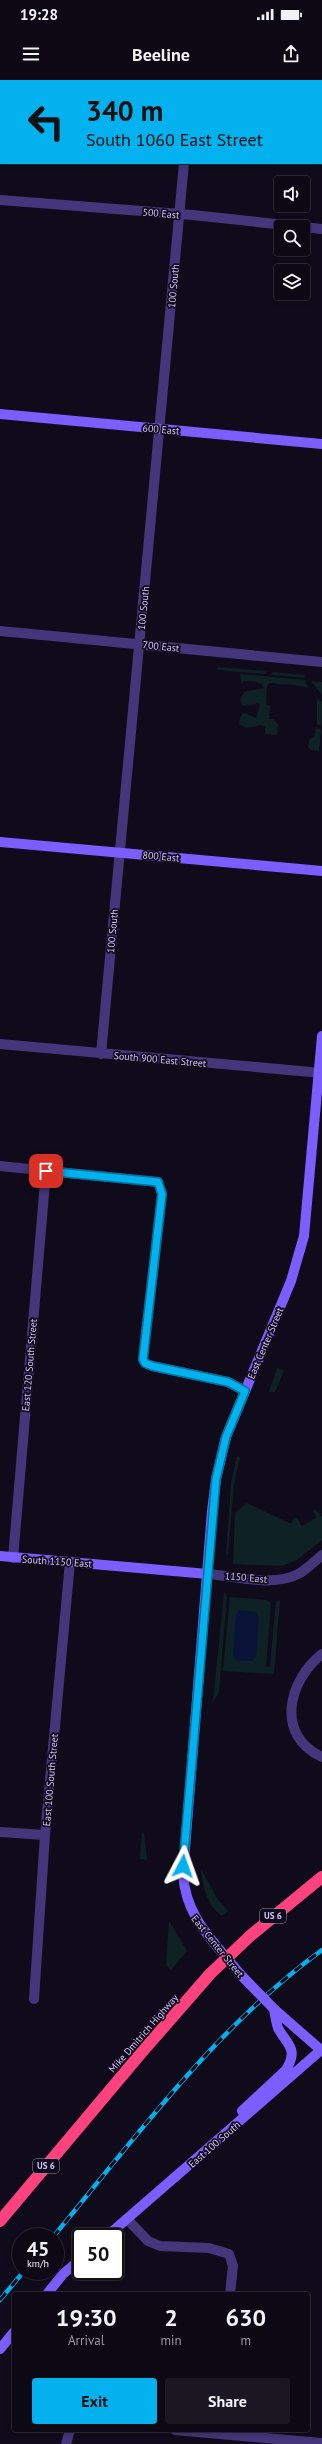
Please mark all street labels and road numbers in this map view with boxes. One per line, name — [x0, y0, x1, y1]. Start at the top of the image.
street label: 500 East — [142, 205, 181, 222]
street label: 100 South — [165, 264, 182, 309]
street label: 600 East — [142, 421, 181, 438]
street label: 100 South — [135, 586, 152, 631]
street label: 700 East — [142, 638, 181, 655]
street label: 800 East — [142, 848, 181, 865]
street label: 100 South — [104, 909, 121, 954]
street label: South 900 East Street — [113, 1049, 207, 1070]
street label: East Center Street — [245, 1305, 287, 1381]
street label: East 120 South Street — [19, 1318, 40, 1412]
street label: South 1150 East — [22, 1553, 93, 1570]
street label: 1150 East — [224, 1569, 268, 1586]
street label: East 100 South Street — [40, 1733, 61, 1827]
road number: US 6 — [260, 1909, 286, 1923]
street label: East Center Street — [188, 1913, 247, 1981]
street label: Mike Dmitrich Highway — [106, 1991, 181, 2075]
street label: East 100 South — [186, 2118, 243, 2170]
road number: US 6 — [33, 2159, 59, 2173]

